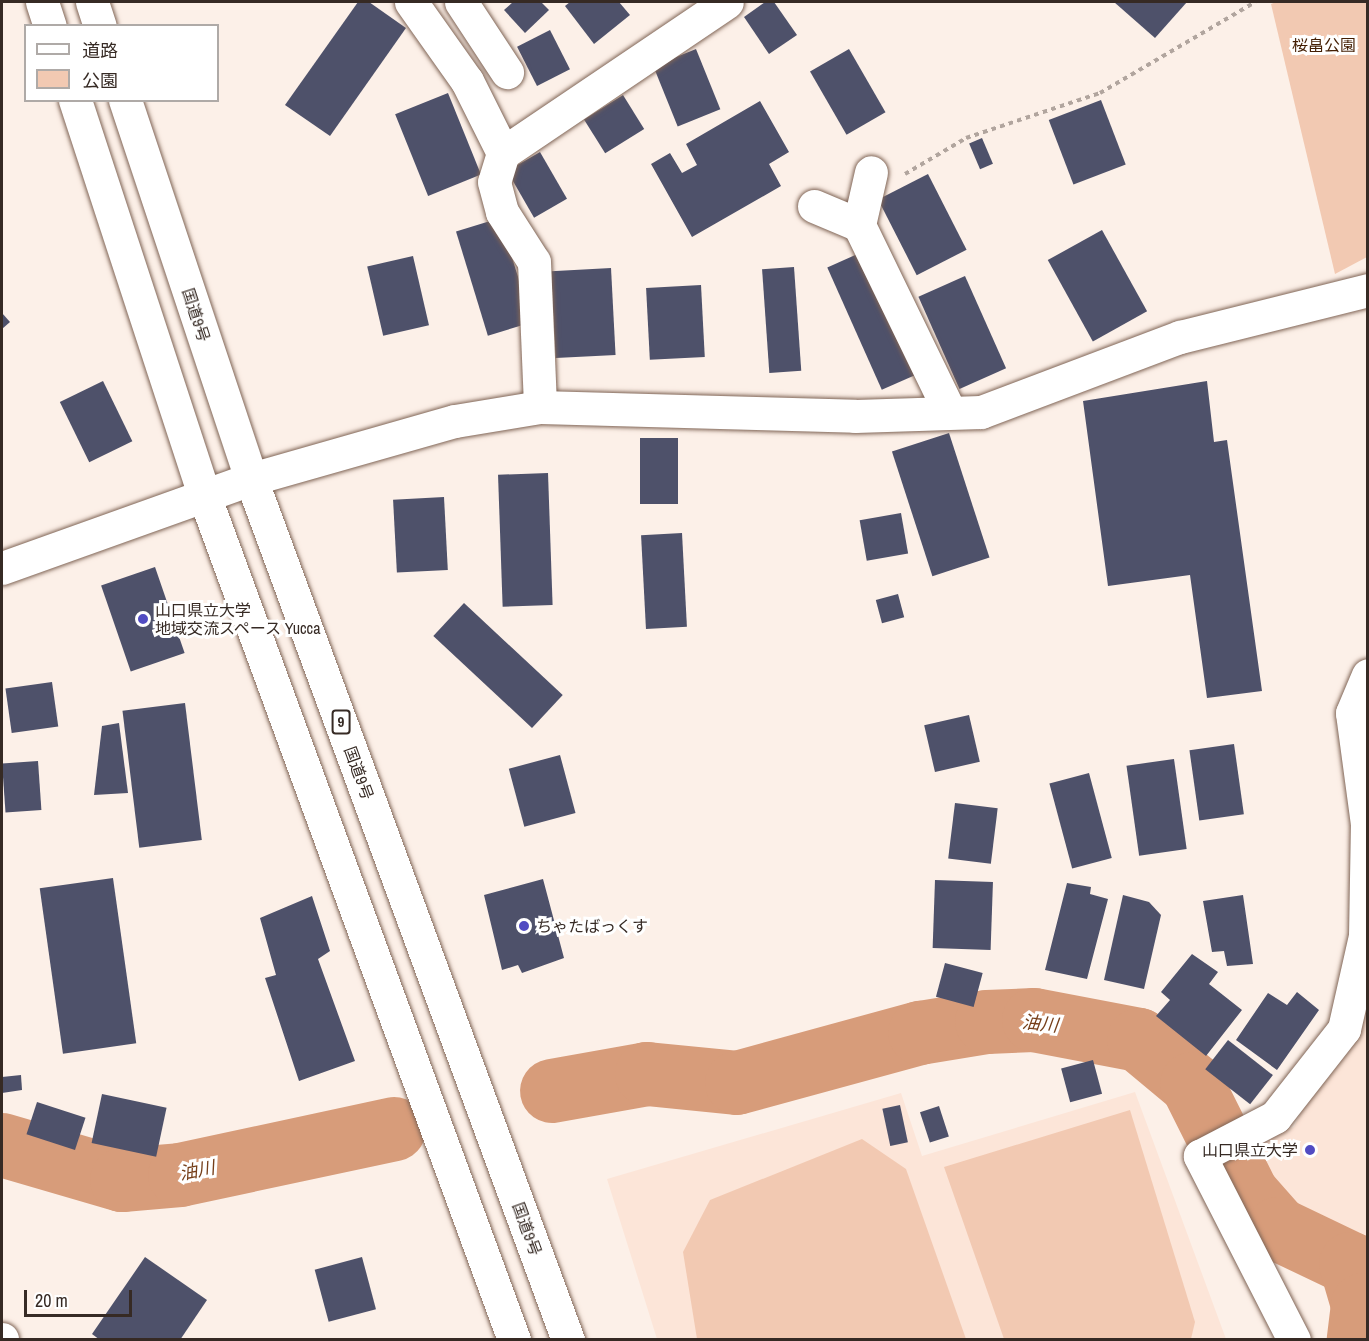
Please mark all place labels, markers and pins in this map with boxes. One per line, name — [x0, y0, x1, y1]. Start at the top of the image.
place label: 山口県立大学 地域交流スペース Yucca — [155, 600, 322, 638]
marker: 山口県立大学 地域交流スペース Yucca — [136, 612, 150, 626]
place label: ちゃたばっくす — [536, 916, 648, 936]
marker: ちゃたばっくす — [517, 919, 531, 933]
place label: 山口県立大学 — [1202, 1140, 1298, 1160]
marker: 山口県立大学 — [1303, 1143, 1317, 1157]

